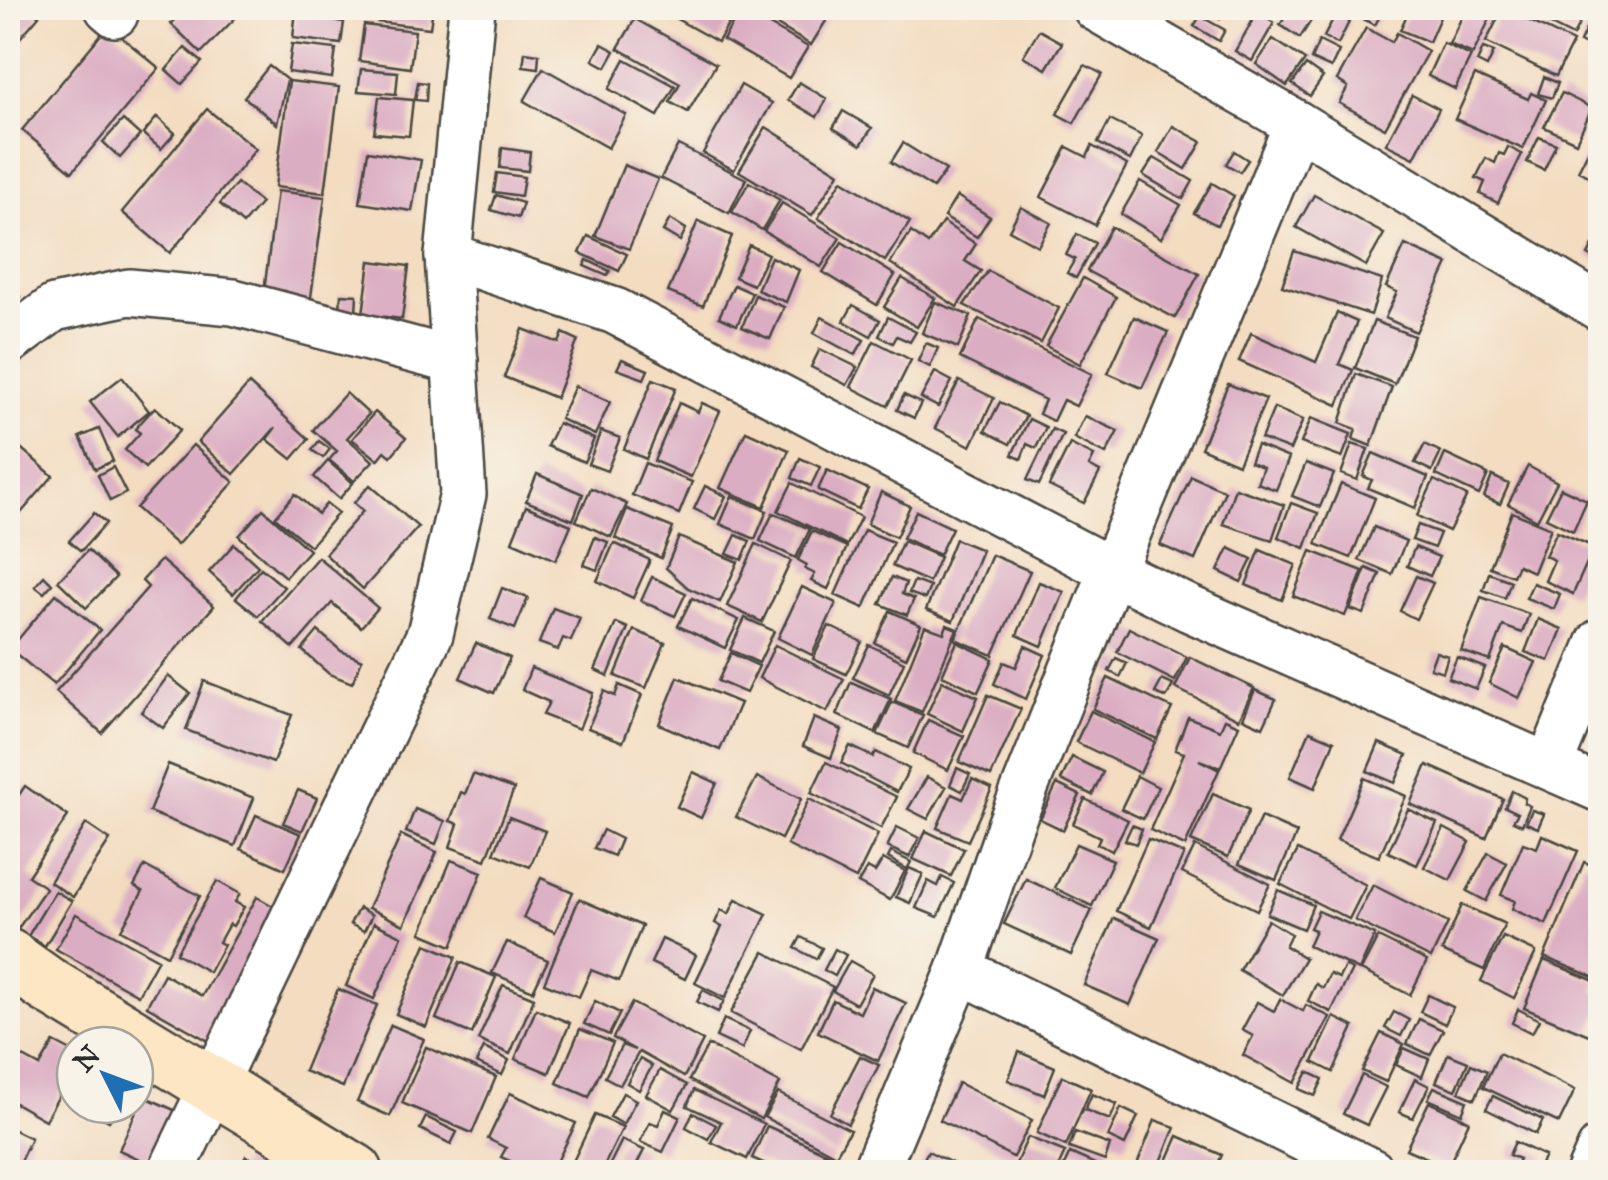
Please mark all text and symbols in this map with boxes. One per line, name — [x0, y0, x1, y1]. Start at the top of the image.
north arrow — [55, 1025, 155, 1125]
text: N — [66, 1038, 108, 1079]

